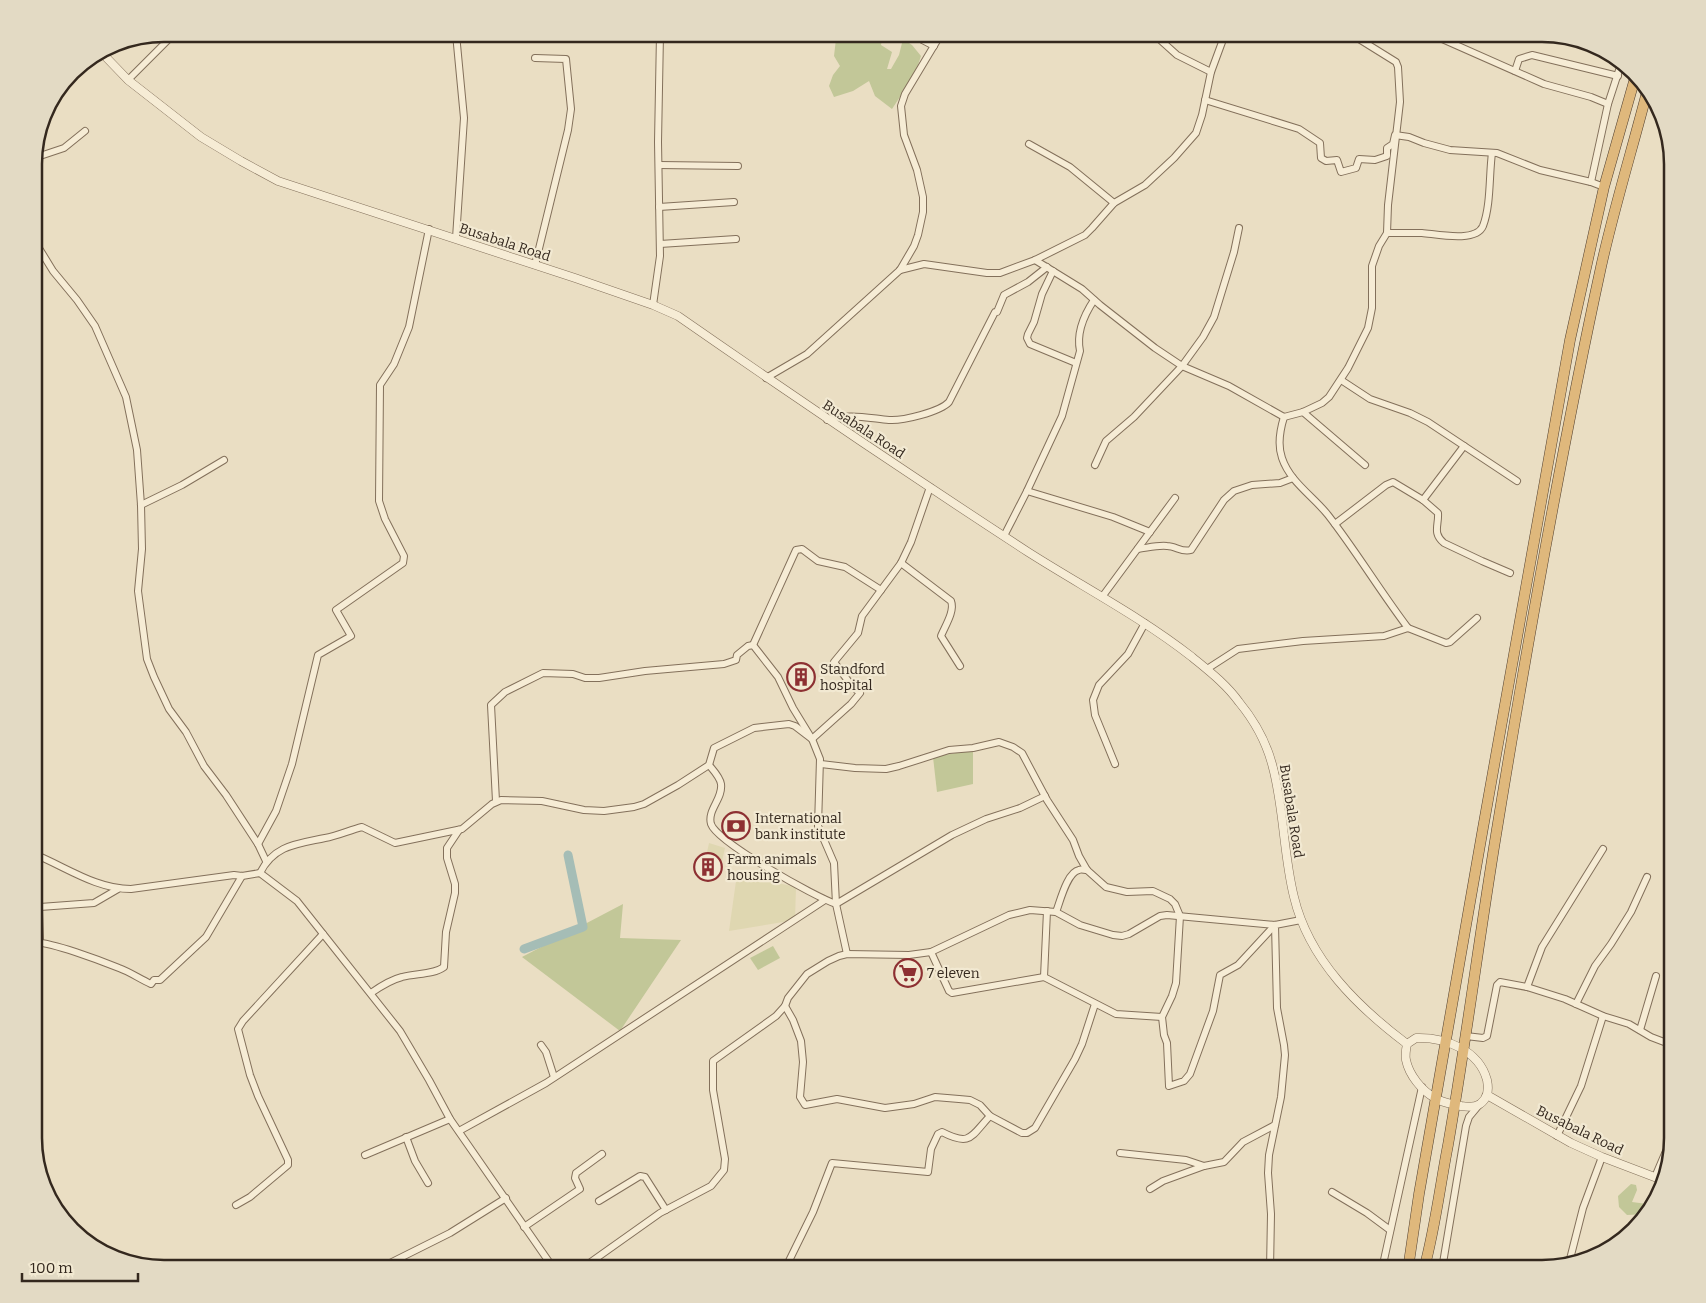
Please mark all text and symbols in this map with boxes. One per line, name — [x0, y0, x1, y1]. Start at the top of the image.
street label: Busabala Road — [457, 220, 553, 265]
street label: Busabala Road — [819, 396, 908, 462]
place label: Standford hospital — [820, 661, 885, 694]
building icon: Standford hospital — [786, 662, 816, 692]
street label: Busabala Road — [1276, 763, 1307, 859]
place label: International bank institute — [755, 810, 846, 843]
bank icon: International bank institute — [721, 811, 751, 841]
place label: Farm animals housing — [727, 851, 817, 884]
building icon: Farm animals housing — [693, 852, 723, 882]
supermarket icon: 7 eleven — [893, 958, 923, 988]
place label: 7 eleven — [927, 965, 980, 982]
street label: Busabala Road — [1533, 1102, 1626, 1159]
scale bar — [22, 1250, 139, 1282]
text: 100 m — [30, 1259, 73, 1277]

